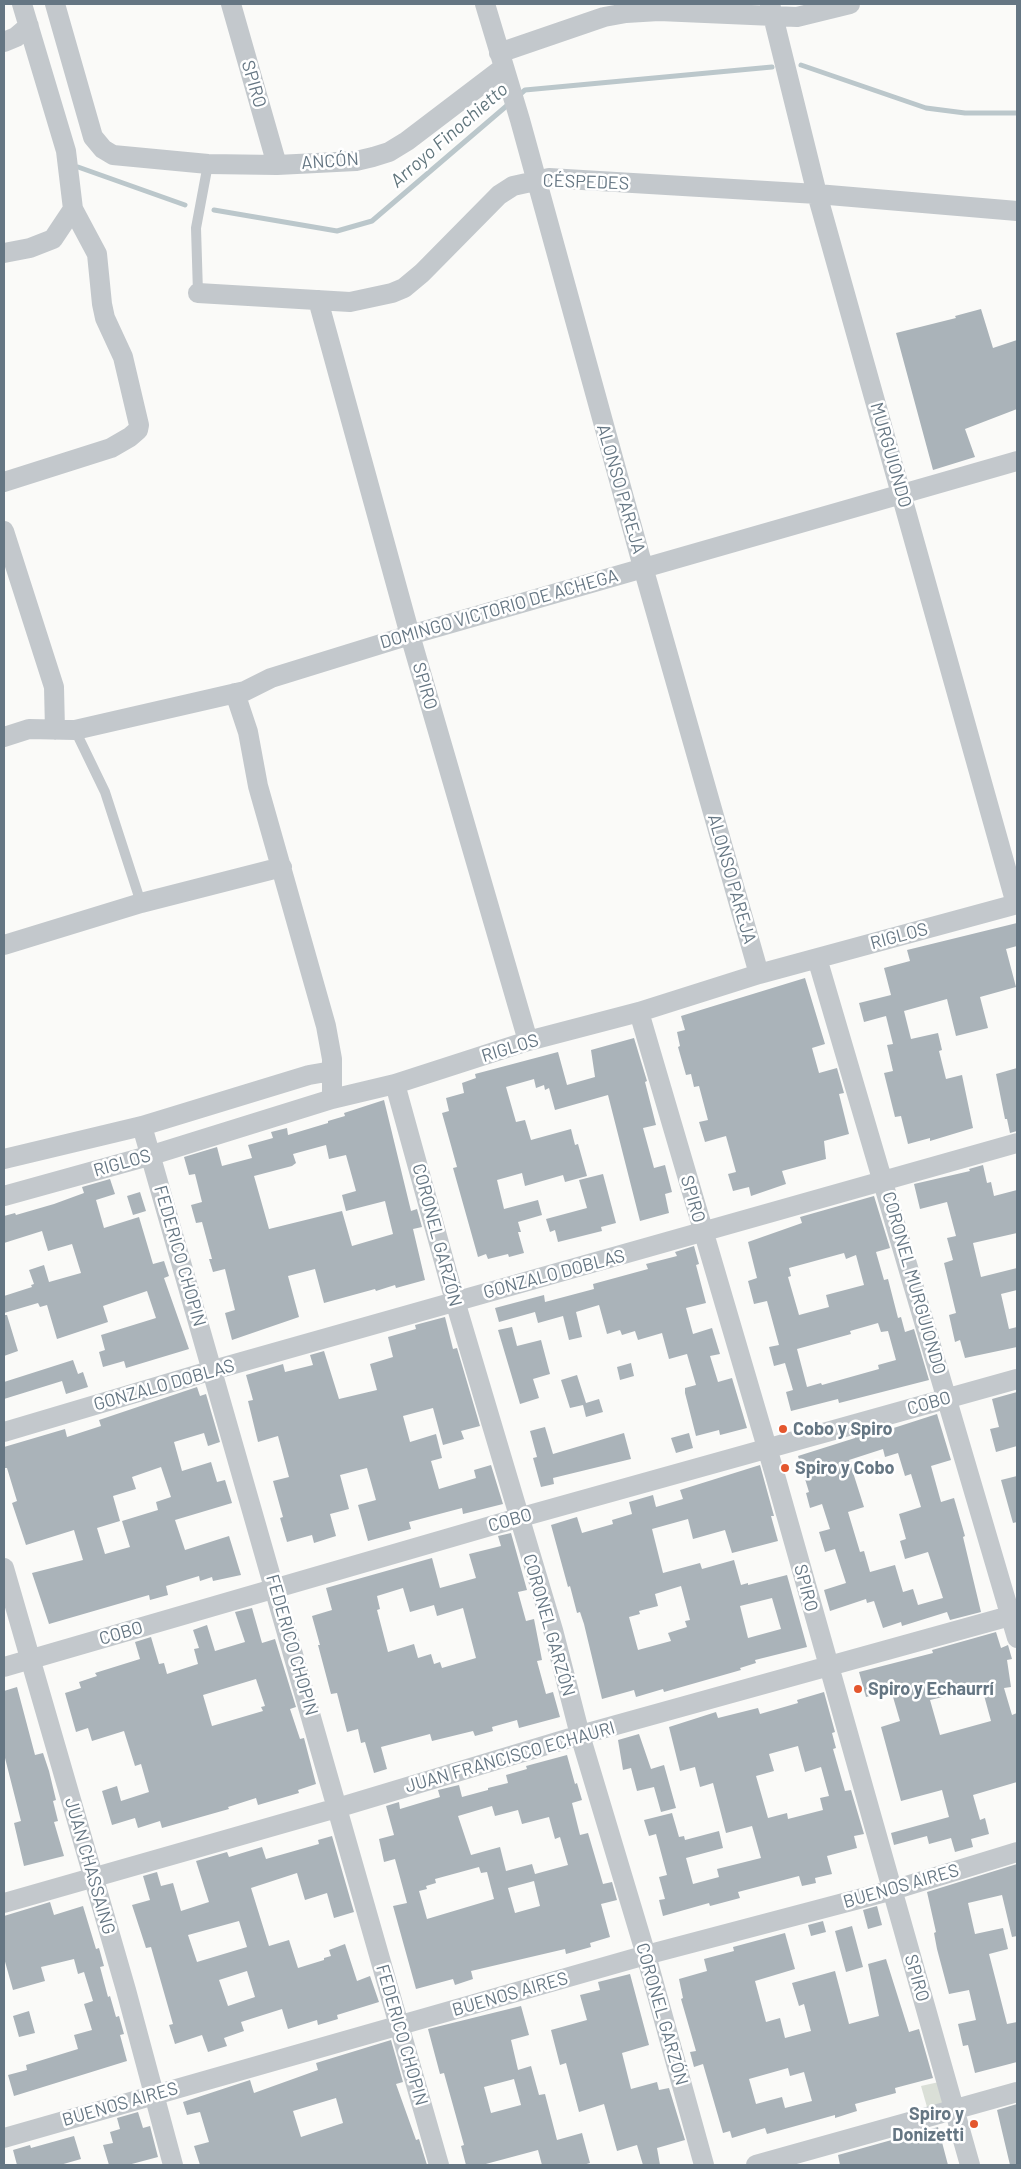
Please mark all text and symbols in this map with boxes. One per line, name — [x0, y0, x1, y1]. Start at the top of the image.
street label: SPIRO — [237, 58, 271, 110]
water label: Arroyo Finochietto — [386, 78, 512, 192]
street label: ANCÓN — [301, 148, 359, 174]
street label: CÉSPEDES — [542, 170, 630, 194]
street label: MURGUIONDO — [866, 400, 916, 510]
street label: ALONSO PAREJA — [592, 422, 650, 556]
street label: DOMINGO VICTORIO DE ACHEGA — [377, 565, 621, 653]
street label: SPIRO — [408, 660, 442, 712]
street label: ALONSO PAREJA — [703, 812, 761, 946]
street label: RIGLOS — [868, 918, 930, 954]
street label: RIGLOS — [479, 1029, 541, 1067]
street label: RIGLOS — [91, 1145, 153, 1181]
street label: CORONEL GARZÓN — [408, 1161, 466, 1309]
street label: SPIRO — [676, 1173, 710, 1225]
street label: FEDERICO CHOPIN — [150, 1183, 210, 1329]
street label: CORONEL MURGUIONDO — [878, 1189, 950, 1377]
street label: GONZALO DOBLAS — [481, 1245, 627, 1303]
street label: GONZALO DOBLAS — [91, 1355, 237, 1415]
street label: COBO — [905, 1386, 953, 1420]
place label: Cobo y Spiro — [793, 1418, 893, 1440]
marker: Cobo y Spiro — [777, 1423, 789, 1435]
place label: Spiro y Cobo — [795, 1457, 895, 1479]
marker: Spiro y Cobo — [779, 1462, 791, 1474]
street label: COBO — [486, 1503, 534, 1537]
street label: CORONEL GARZÓN — [518, 1551, 580, 1699]
street label: SPIRO — [789, 1562, 823, 1614]
street label: FEDERICO CHOPIN — [262, 1572, 322, 1718]
street label: COBO — [97, 1616, 145, 1650]
place label: Spiro y Echaurrí — [868, 1678, 994, 1700]
marker: Spiro y Echaurrí — [852, 1683, 864, 1695]
street label: JUAN FRANCISCO ECHAURI — [403, 1717, 617, 1797]
street label: JUAN CHASSAING — [60, 1795, 120, 1937]
street label: BUENOS AIRES — [841, 1859, 961, 1913]
street label: CORONEL GARZÓN — [631, 1940, 693, 2088]
street label: SPIRO — [900, 1952, 934, 2004]
street label: FEDERICO CHOPIN — [372, 1962, 432, 2108]
street label: BUENOS AIRES — [450, 1967, 570, 2021]
street label: BUENOS AIRES — [60, 2077, 180, 2131]
place label: Spiro y Donizetti — [892, 2103, 964, 2146]
marker: Spiro y Donizetti — [968, 2118, 980, 2130]

